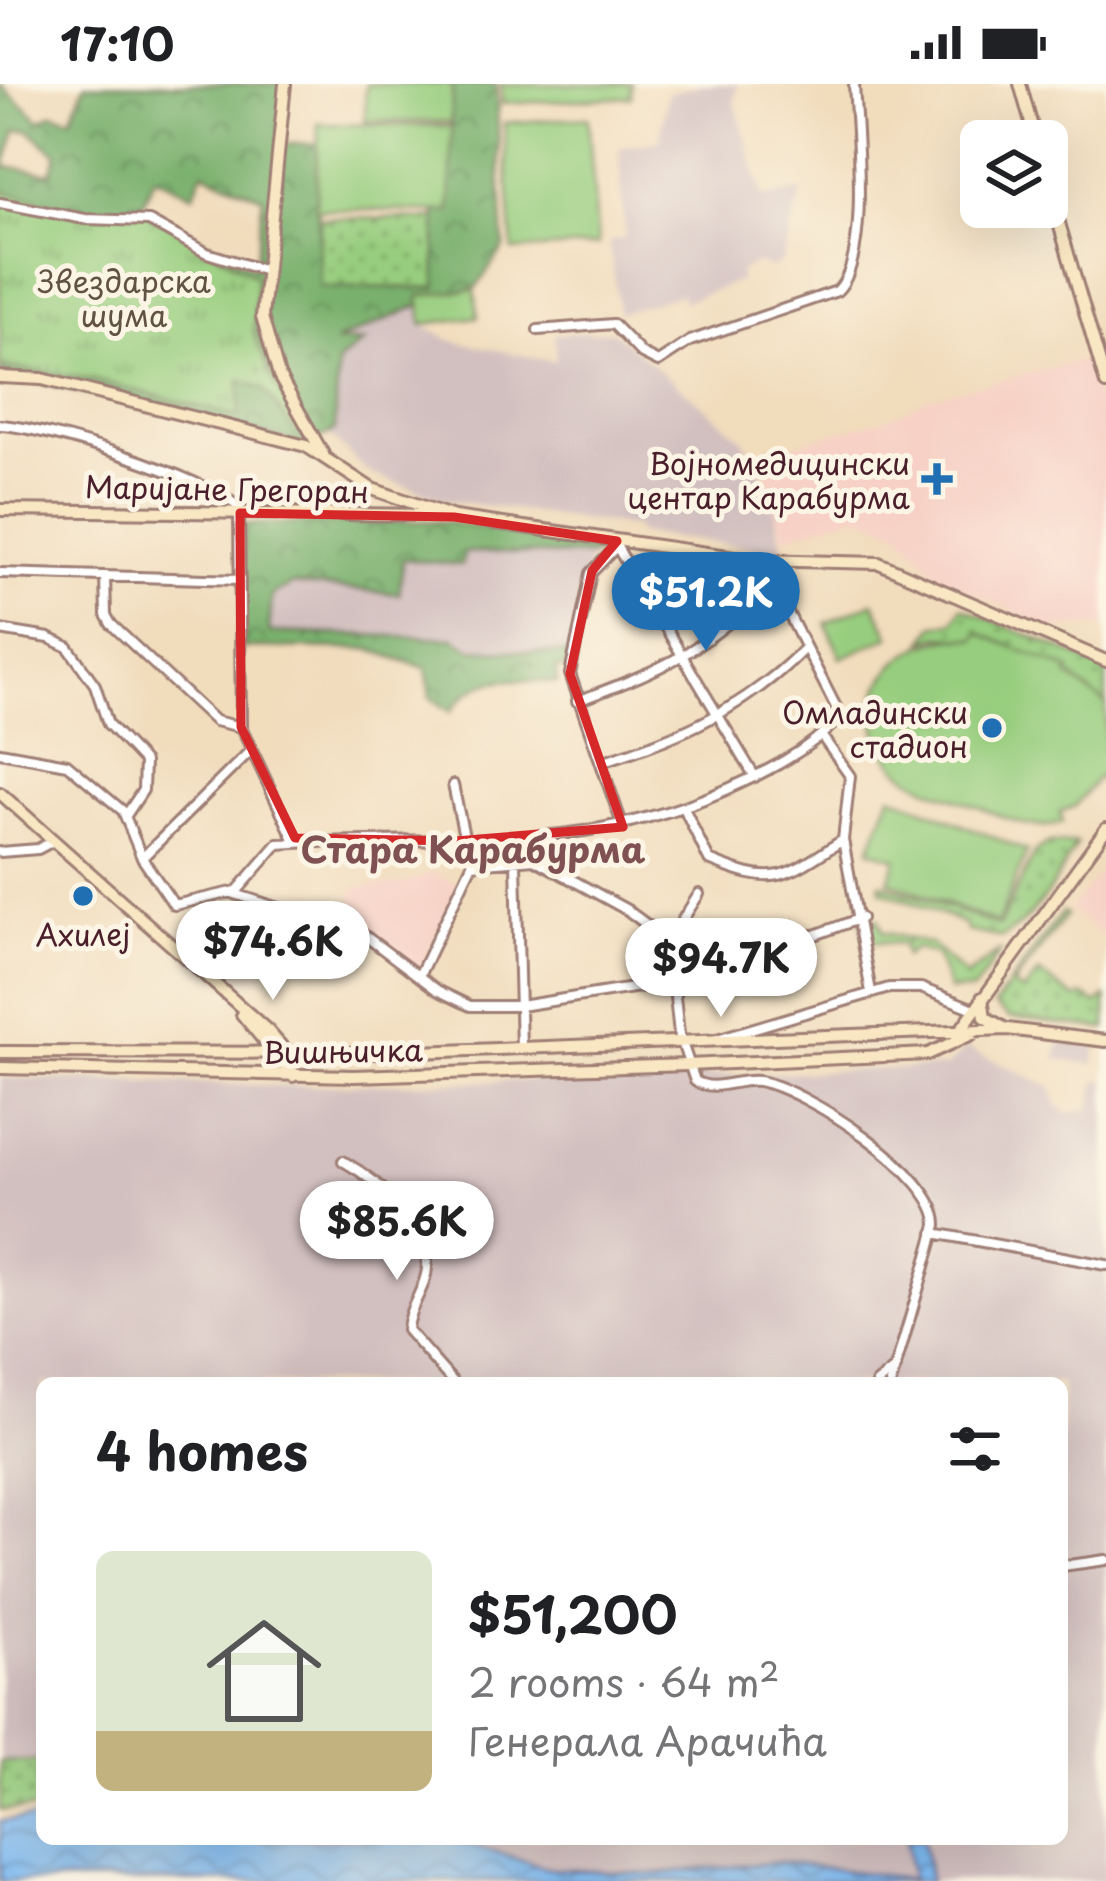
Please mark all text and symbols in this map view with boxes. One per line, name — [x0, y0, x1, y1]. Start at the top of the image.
text: 17:10 — [60, 8, 174, 76]
map controls — [960, 120, 1068, 228]
button: layers — [960, 120, 1068, 228]
park label: Звездарска шума — [37, 258, 211, 337]
place label: Војномедицински центар Карабурма — [627, 440, 911, 519]
street label: Маријане Грегоран — [85, 463, 369, 513]
marker: Војномедицински центар Карабурма — [921, 463, 953, 495]
pin: $51.2K — [608, 552, 804, 654]
text: $51.2K — [639, 561, 773, 620]
place label: Омладински стадион — [782, 689, 968, 768]
marker: Омладински стадион — [979, 715, 1005, 741]
district label: Стара Карабурма — [301, 821, 646, 875]
marker: Ахилеј — [70, 883, 96, 909]
pin: $74.6K — [175, 901, 371, 1003]
text: $74.6K — [203, 910, 343, 969]
place label: Ахилеј — [36, 911, 130, 956]
pin: $94.7K — [623, 918, 819, 1020]
text: $94.7K — [652, 927, 790, 986]
street label: Вишњичка — [263, 1026, 423, 1074]
pin: $85.6K — [299, 1181, 495, 1283]
text: $85.6K — [327, 1190, 467, 1249]
text: 4 homes — [96, 1411, 308, 1488]
icon: filters — [942, 1416, 1008, 1482]
text: $51,200 — [468, 1574, 677, 1651]
icon: home — [192, 1599, 336, 1743]
text: 2 rooms · 64 m² — [468, 1651, 780, 1710]
text: Генерала Арачића — [468, 1710, 827, 1769]

